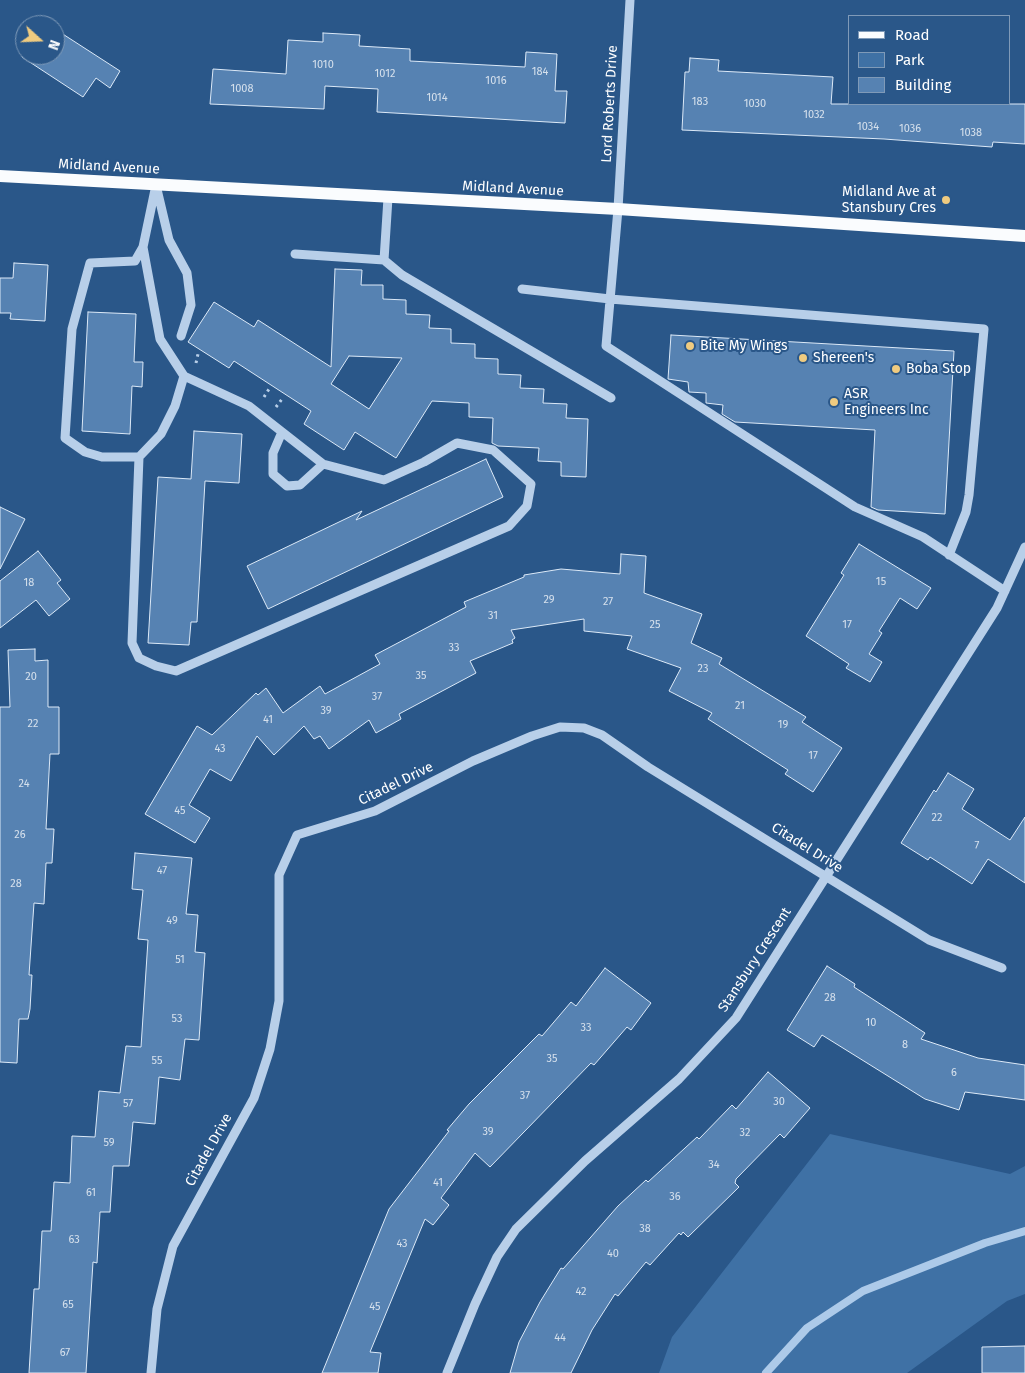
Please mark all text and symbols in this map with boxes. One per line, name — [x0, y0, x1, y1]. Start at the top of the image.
north arrow — [15, 15, 65, 65]
legend — [848, 15, 1010, 105]
text: Road — [895, 26, 930, 44]
text: N — [44, 38, 63, 52]
street label: Lord Roberts Drive — [599, 45, 621, 163]
text: Park — [895, 51, 925, 69]
house number: 1010 — [312, 58, 334, 72]
house number: 184 — [532, 65, 548, 79]
house number: 1012 — [375, 67, 395, 81]
house number: 1016 — [485, 74, 507, 88]
text: Building — [895, 76, 951, 94]
house number: 1008 — [230, 82, 254, 96]
house number: 1014 — [426, 91, 448, 105]
house number: 183 — [692, 95, 708, 109]
house number: 1030 — [744, 97, 766, 111]
house number: 1032 — [803, 108, 825, 122]
house number: 1034 — [857, 120, 879, 134]
house number: 1036 — [899, 122, 921, 136]
house number: 1038 — [960, 126, 982, 140]
street label: Midland Avenue — [58, 156, 160, 178]
street label: Midland Avenue — [462, 178, 564, 200]
place label: Midland Ave at Stansbury Cres — [842, 184, 936, 216]
marker: Midland Ave at Stansbury Cres — [940, 194, 952, 206]
place label: Bite My Wings — [700, 338, 788, 354]
marker: Bite My Wings — [684, 340, 696, 352]
place label: Shereen's — [813, 350, 874, 366]
marker: Shereen's — [797, 352, 809, 364]
place label: Boba Stop — [906, 361, 971, 377]
marker: Boba Stop — [890, 363, 902, 375]
place label: ASR Engineers Inc — [844, 386, 929, 418]
marker: ASR Engineers Inc — [828, 396, 840, 408]
house number: 15 — [876, 575, 886, 589]
house number: 18 — [24, 576, 34, 590]
house number: 29 — [543, 593, 555, 607]
house number: 27 — [603, 595, 613, 609]
house number: 31 — [488, 609, 498, 623]
house number: 25 — [650, 618, 660, 632]
house number: 17 — [842, 618, 852, 632]
house number: 33 — [449, 641, 459, 655]
house number: 23 — [698, 662, 708, 676]
house number: 35 — [416, 669, 426, 683]
house number: 20 — [25, 670, 37, 684]
house number: 37 — [372, 690, 382, 704]
house number: 21 — [735, 699, 745, 713]
house number: 39 — [320, 704, 332, 718]
house number: 41 — [263, 713, 273, 727]
house number: 22 — [28, 717, 38, 731]
house number: 19 — [778, 718, 788, 732]
house number: 43 — [214, 742, 226, 756]
house number: 17 — [808, 749, 818, 763]
street label: Citadel Drive — [356, 759, 436, 809]
house number: 24 — [19, 777, 29, 791]
house number: 45 — [174, 804, 186, 818]
house number: 22 — [932, 811, 942, 825]
street label: Citadel Drive — [768, 819, 846, 877]
house number: 26 — [14, 828, 26, 842]
house number: 7 — [975, 839, 979, 853]
house number: 47 — [157, 864, 167, 878]
house number: 28 — [10, 877, 22, 891]
street label: Stansbury Crescent — [715, 904, 795, 1016]
house number: 49 — [166, 914, 178, 928]
house number: 51 — [175, 953, 185, 967]
house number: 28 — [824, 991, 836, 1005]
house number: 53 — [172, 1012, 182, 1026]
house number: 10 — [866, 1016, 876, 1030]
house number: 33 — [581, 1021, 591, 1035]
house number: 8 — [902, 1038, 908, 1052]
house number: 35 — [547, 1052, 557, 1066]
house number: 55 — [152, 1054, 162, 1068]
house number: 6 — [951, 1066, 957, 1080]
house number: 37 — [520, 1089, 530, 1103]
house number: 30 — [773, 1095, 785, 1109]
house number: 57 — [123, 1097, 133, 1111]
street label: Citadel Drive — [182, 1111, 236, 1189]
house number: 39 — [482, 1125, 494, 1139]
house number: 32 — [740, 1126, 750, 1140]
house number: 59 — [103, 1136, 115, 1150]
house number: 34 — [708, 1158, 720, 1172]
house number: 41 — [433, 1176, 443, 1190]
house number: 61 — [86, 1186, 96, 1200]
house number: 36 — [669, 1190, 681, 1204]
house number: 38 — [639, 1222, 651, 1236]
house number: 63 — [68, 1233, 80, 1247]
house number: 43 — [396, 1237, 408, 1251]
house number: 40 — [607, 1247, 619, 1261]
house number: 42 — [575, 1285, 587, 1299]
house number: 65 — [62, 1298, 74, 1312]
house number: 45 — [369, 1300, 381, 1314]
house number: 44 — [554, 1331, 566, 1345]
house number: 67 — [60, 1346, 70, 1360]

